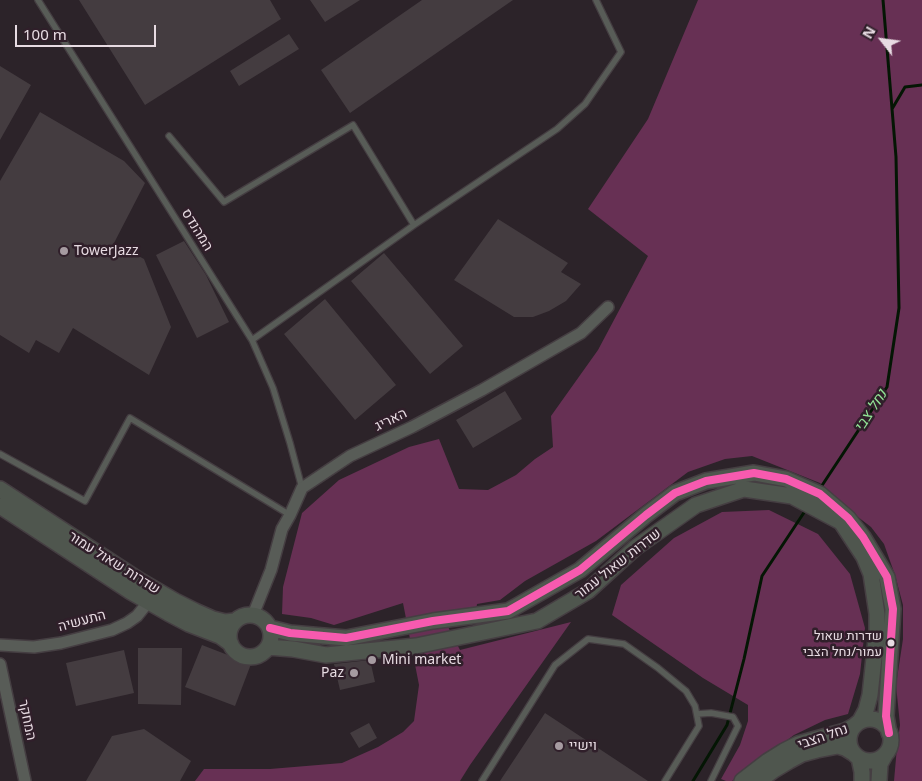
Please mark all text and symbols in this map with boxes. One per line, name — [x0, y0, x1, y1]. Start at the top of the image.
scale bar — [18, 15, 159, 47]
north arrow — [857, 15, 907, 65]
text: N — [857, 23, 880, 42]
text: 100 m — [23, 24, 67, 44]
street label: המהנדס — [178, 206, 216, 254]
place label: TowerJazz — [74, 243, 139, 259]
marker: TowerJazz — [58, 245, 70, 257]
water label: נחל צבי — [851, 386, 891, 436]
street label: האריג — [372, 405, 410, 435]
street label: שדרות שאול עמור — [572, 525, 664, 603]
street label: שדרות שאול עמור — [65, 528, 163, 598]
street label: התעשיה — [56, 607, 108, 635]
place label: שדרות שאול עמור/נחל הצבי — [803, 628, 882, 659]
marker: שדרות שאול עמור/נחל הצבי — [886, 638, 896, 648]
place label: Mini market — [382, 652, 461, 668]
marker: Mini market — [366, 654, 378, 666]
place label: Paz — [321, 665, 344, 681]
marker: Paz — [348, 667, 360, 679]
street label: המחקר — [15, 698, 39, 742]
street label: נחל הצבי — [796, 721, 850, 753]
place label: וישיי — [569, 738, 597, 754]
marker: וישיי — [553, 740, 565, 752]

